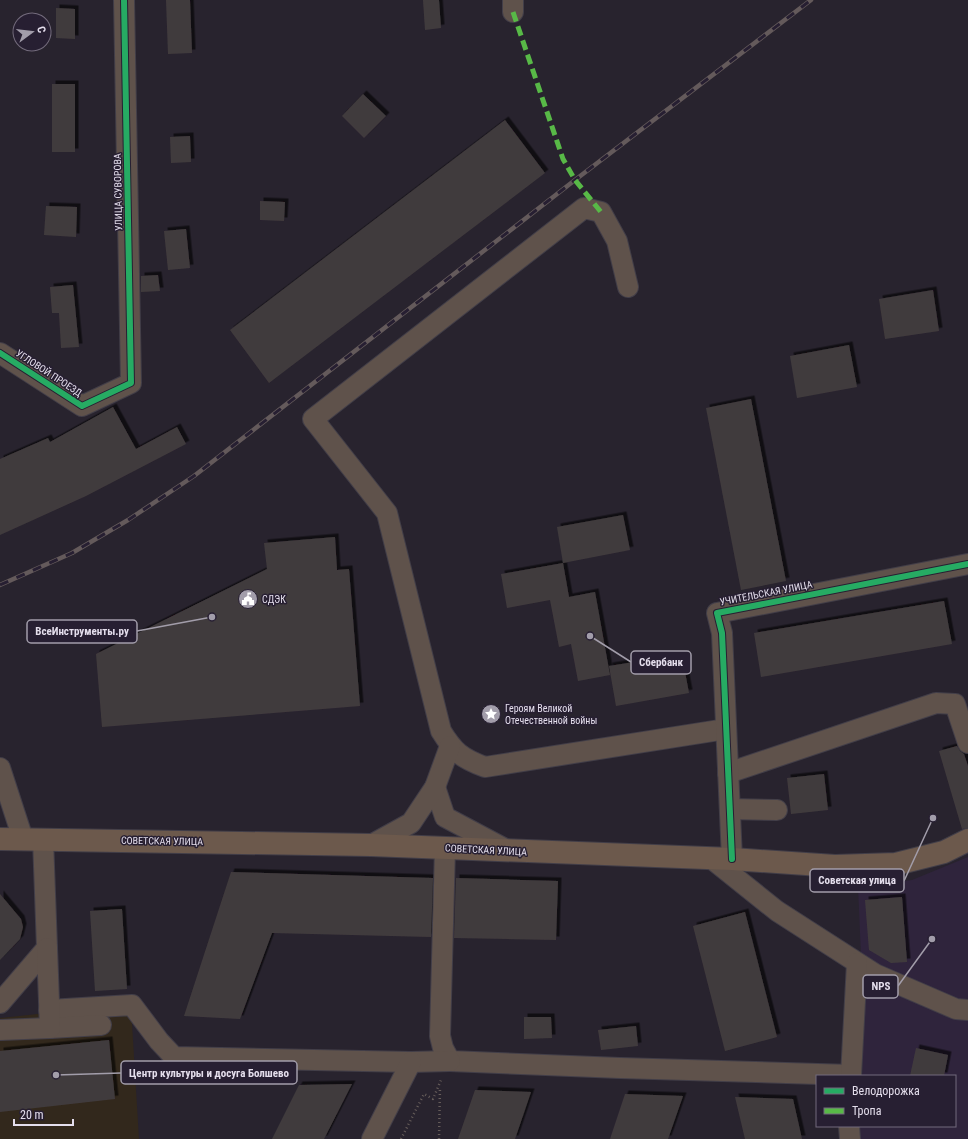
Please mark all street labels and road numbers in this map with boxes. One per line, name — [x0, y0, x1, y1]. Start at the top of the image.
street label: УЛИЦА СУВОРОВА — [112, 153, 124, 231]
street label: УГЛОВОЙ ПРОЕЗД — [14, 347, 85, 399]
street label: УЧИТЕЛЬСКАЯ УЛИЦА — [719, 579, 813, 607]
street label: СОВЕТСКАЯ УЛИЦА — [121, 835, 203, 847]
street label: СОВЕТСКАЯ УЛИЦА — [445, 842, 527, 858]

